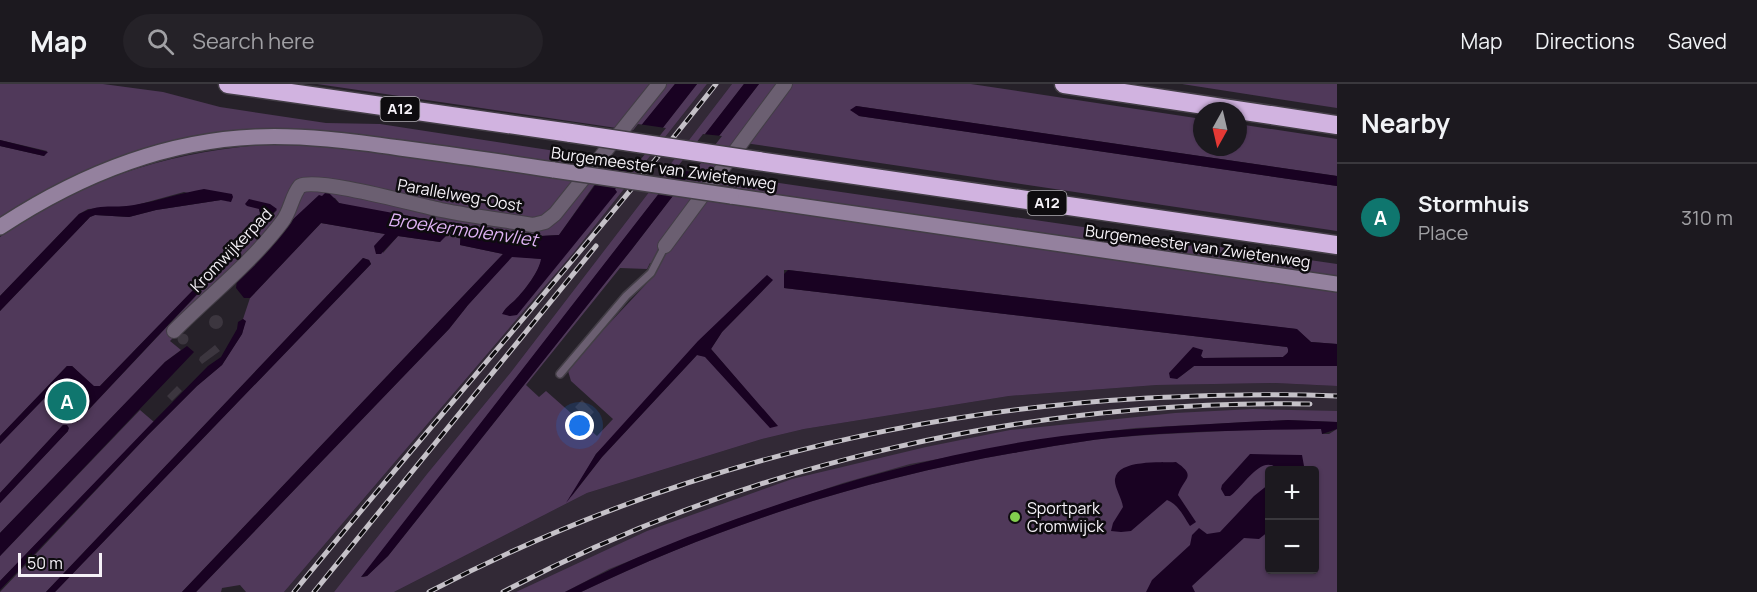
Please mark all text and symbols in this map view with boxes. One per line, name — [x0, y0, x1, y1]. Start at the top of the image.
search box — [123, 14, 543, 68]
text: Map — [30, 22, 87, 60]
icon: search — [144, 25, 177, 58]
text: Search here — [192, 26, 315, 56]
text: Map — [1461, 27, 1502, 55]
text: Directions — [1535, 27, 1635, 55]
text: Saved — [1668, 27, 1727, 55]
road number: A12 — [380, 97, 420, 121]
north arrow — [1193, 102, 1247, 156]
text: Nearby — [1361, 105, 1450, 141]
street label: Burgemeester van Zwietenweg — [550, 141, 778, 195]
street label: Parallelweg-Oost — [396, 173, 524, 217]
text: Stormhuis — [1418, 189, 1529, 219]
road number: A12 — [1028, 191, 1066, 215]
street label: Kromwijkerpad — [185, 203, 277, 297]
text: A — [1374, 204, 1387, 231]
text: 310 m — [1681, 204, 1733, 231]
water label: Broekermolenvliet — [387, 207, 541, 252]
street label: Burgemeester van Zwietenweg — [1084, 219, 1312, 273]
text: Place — [1418, 219, 1468, 246]
pin: A — [48, 378, 86, 424]
your location — [565, 411, 594, 440]
map controls — [1265, 466, 1319, 574]
button: + — [1265, 466, 1319, 520]
place label: Sportpark Cromwijck — [1027, 497, 1105, 537]
marker: Sportpark Cromwijck — [1008, 510, 1022, 524]
button: − — [1265, 520, 1319, 574]
scale bar — [18, 550, 102, 578]
text: 50 m — [27, 552, 63, 574]

